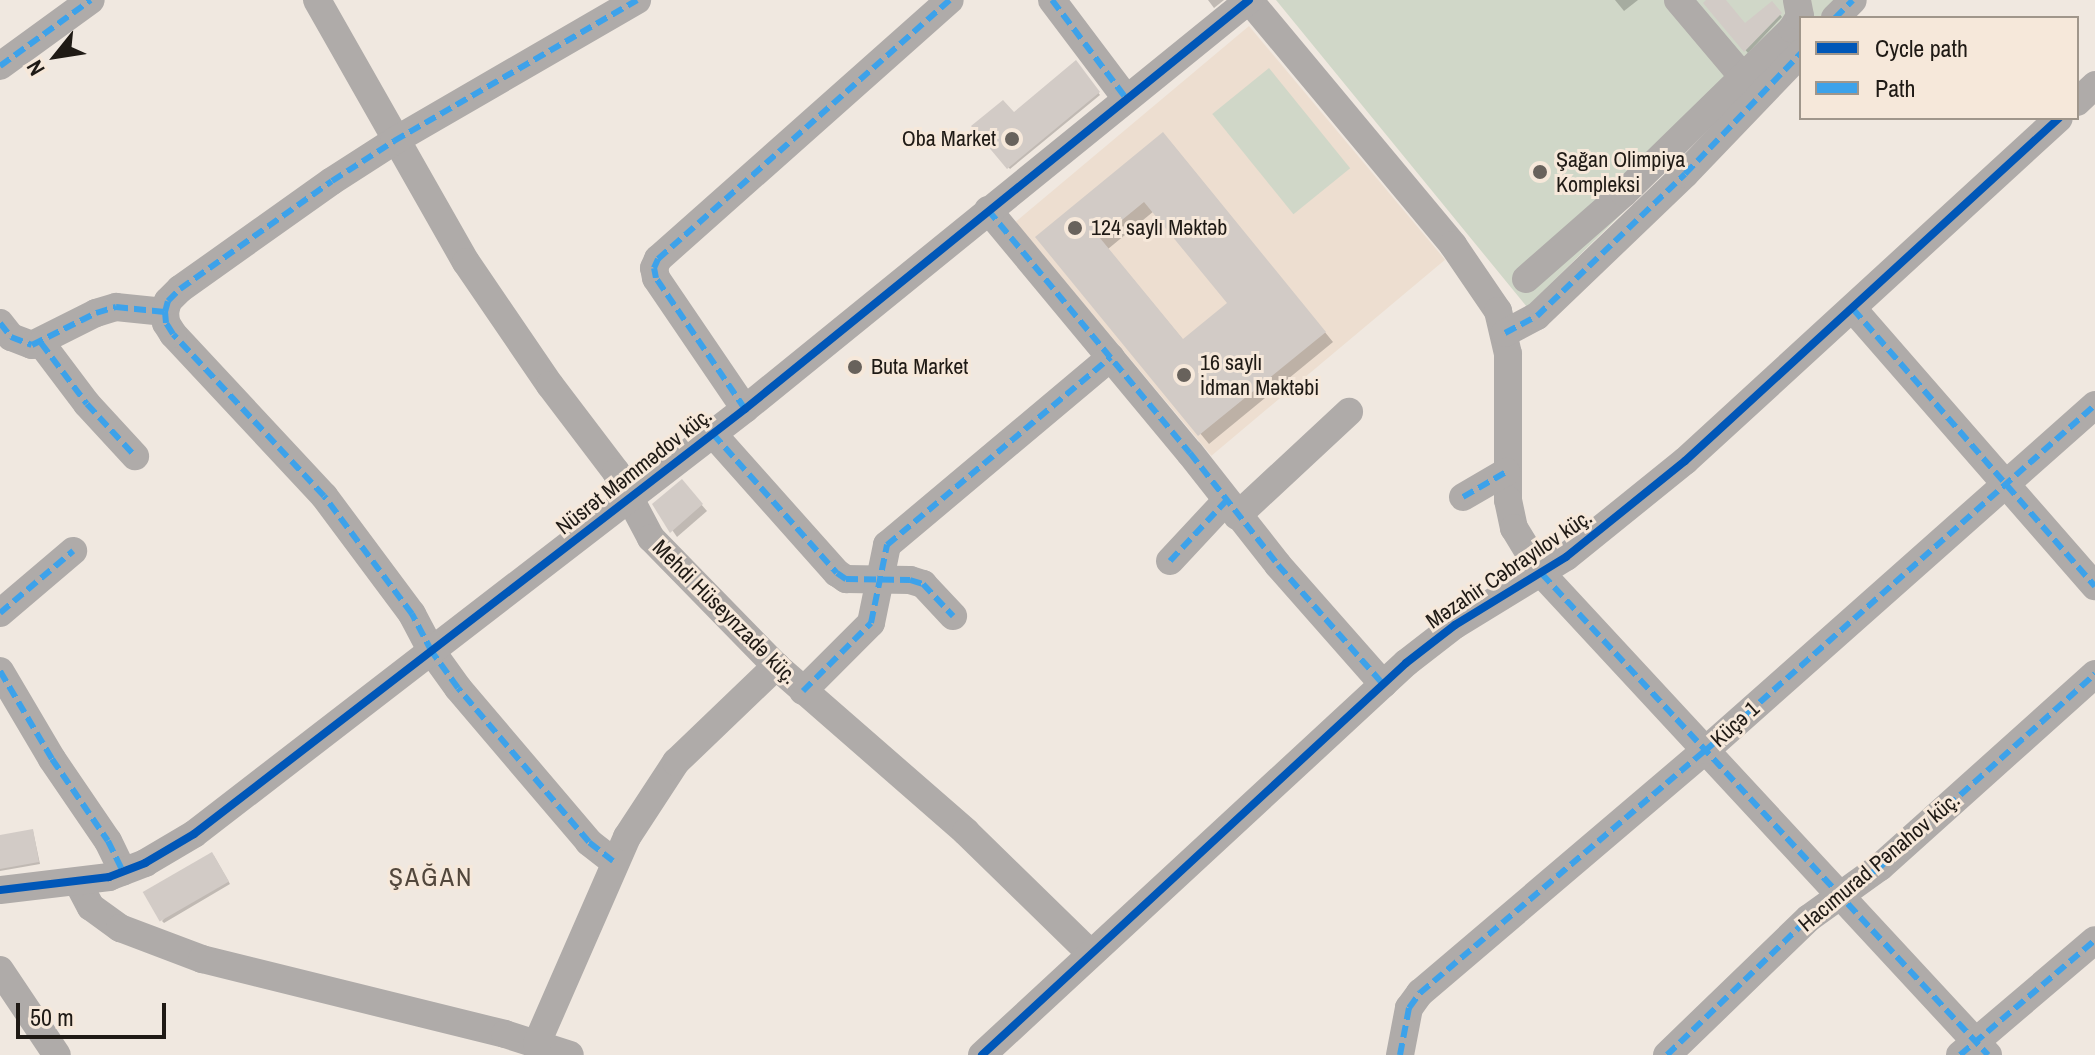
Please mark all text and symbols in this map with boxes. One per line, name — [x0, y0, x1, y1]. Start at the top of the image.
north arrow — [16, 16, 96, 96]
legend — [1799, 16, 2079, 120]
text: Cycle path — [1875, 32, 1968, 64]
text: N — [19, 55, 51, 81]
text: Path — [1875, 72, 1916, 104]
place label: Oba Market — [902, 126, 996, 152]
marker: Oba Market — [1003, 130, 1021, 148]
place label: Şağan Olimpiya Kompleksi — [1556, 146, 1685, 198]
marker: Şağan Olimpiya Kompleksi — [1531, 163, 1549, 181]
place label: 124 saylı Məktəb — [1091, 215, 1227, 241]
marker: 124 saylı Məktəb — [1066, 219, 1084, 237]
place label: 16 saylı İdman Məktəbi — [1200, 349, 1319, 400]
place label: Buta Market — [871, 354, 968, 380]
marker: Buta Market — [846, 358, 864, 376]
marker: 16 saylı İdman Məktəbi — [1175, 366, 1193, 384]
street label: Nüsrət Məmmədov küç. — [551, 402, 717, 540]
street label: Məzahir Cəbrayılov küç. — [1421, 504, 1597, 634]
street label: Mehdi Hüseynzadə küç. — [647, 534, 803, 690]
street label: Küçə 1 — [1705, 695, 1765, 753]
street label: Hacımurad Pənahov küç. — [1793, 787, 1965, 937]
district label: ŞAĞAN — [389, 861, 473, 893]
scale bar — [20, 987, 170, 1037]
text: 50 m — [30, 1001, 74, 1033]

